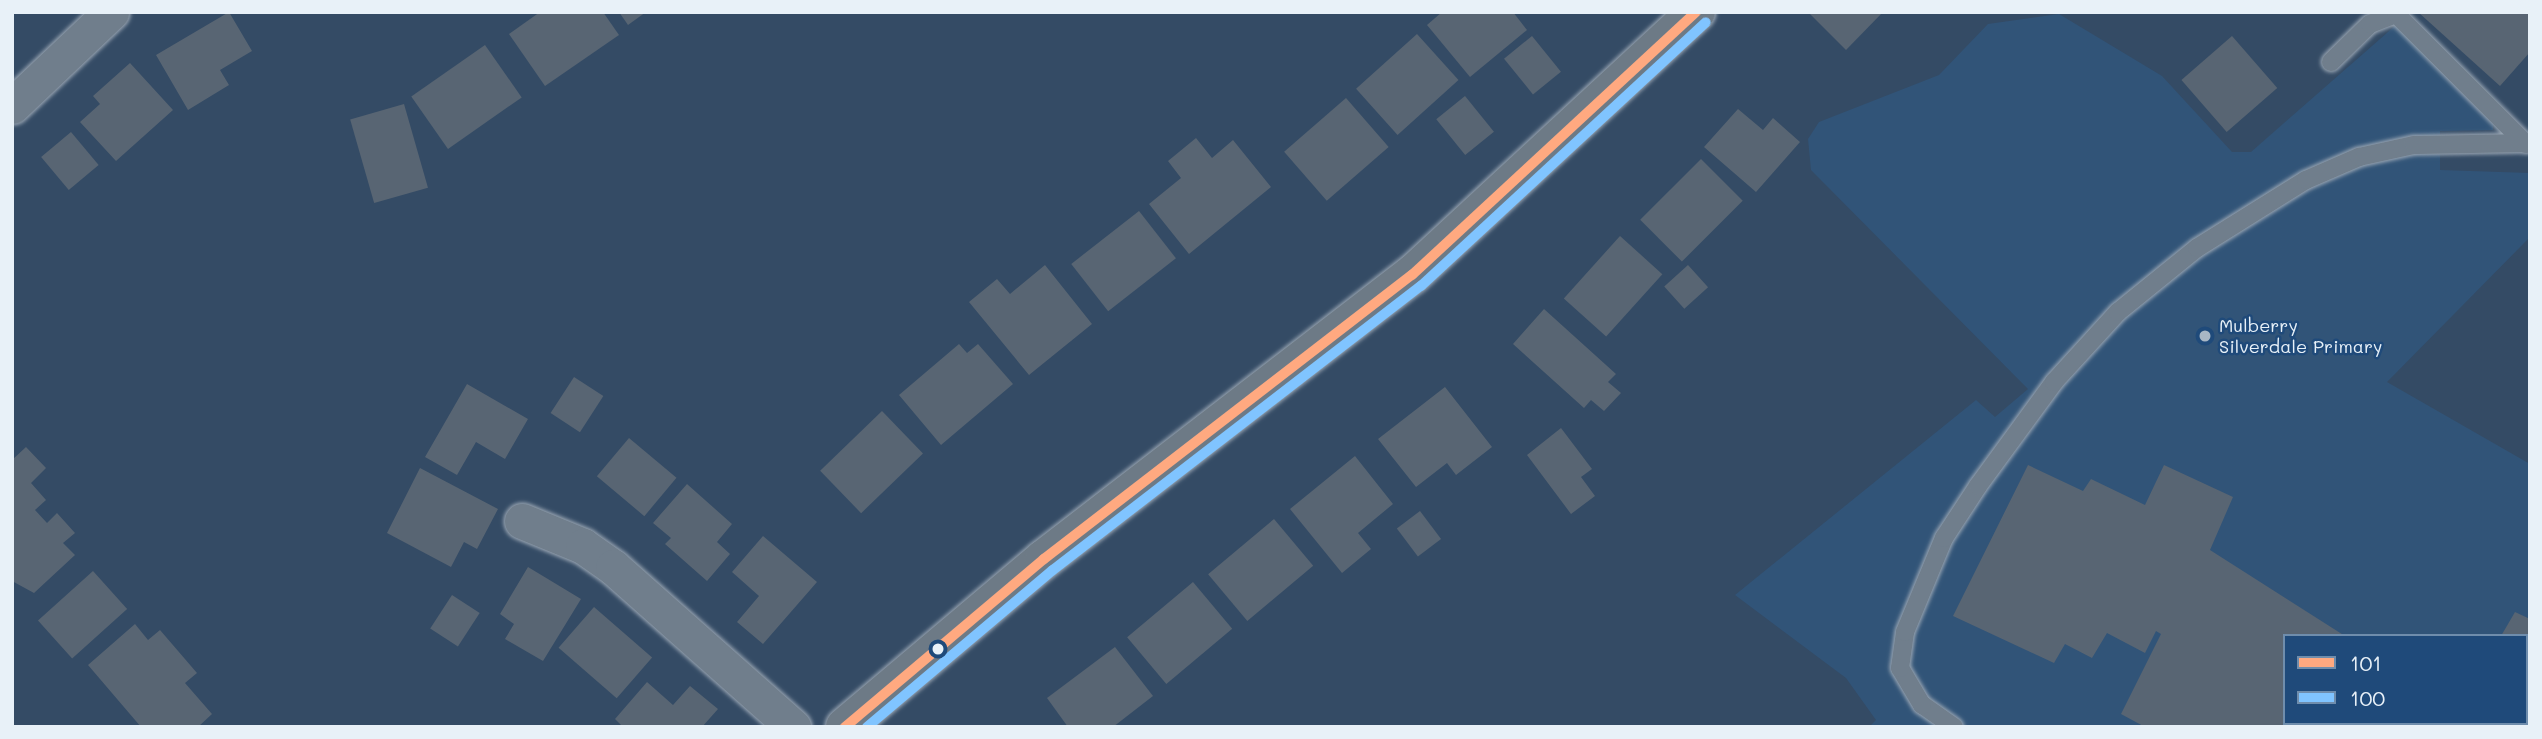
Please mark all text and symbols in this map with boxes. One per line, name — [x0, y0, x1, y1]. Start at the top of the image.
place label: Mulberry Silverdale Primary — [2219, 315, 2382, 358]
marker: Mulberry Silverdale Primary — [2197, 328, 2213, 344]
legend — [2283, 634, 2528, 725]
unlabelled marker — [931, 642, 945, 656]
text: 101 — [2350, 649, 2382, 676]
text: 100 — [2350, 684, 2385, 711]

